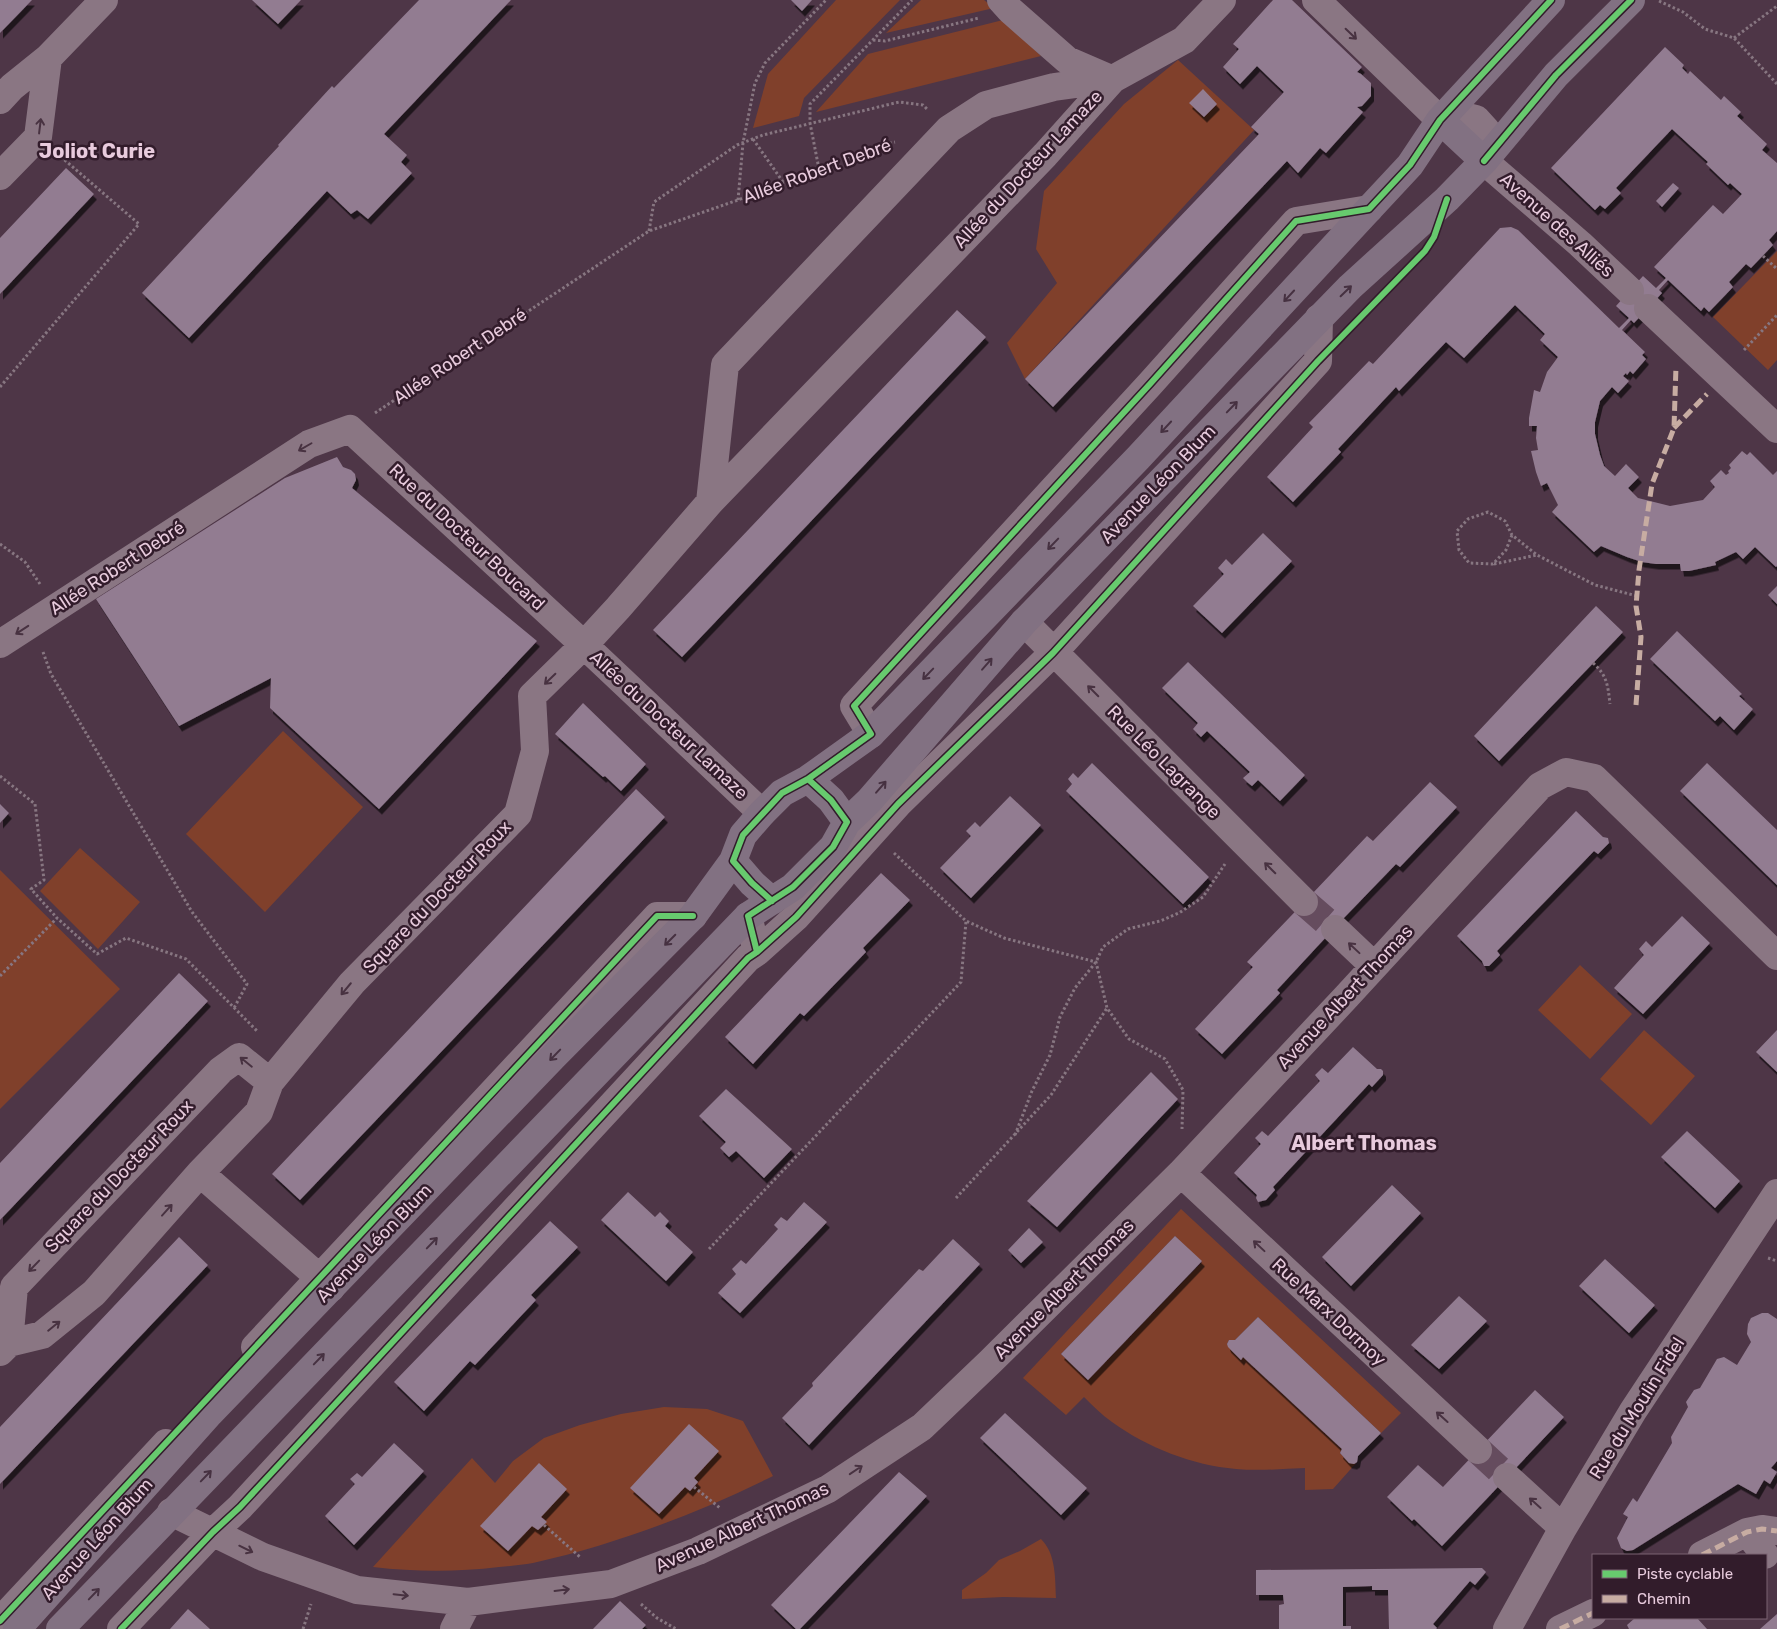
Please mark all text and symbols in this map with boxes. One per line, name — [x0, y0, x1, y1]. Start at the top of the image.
one-way arrow — [1345, 28, 1358, 40]
street label: Allée du Docteur Lamaze — [949, 85, 1107, 253]
one-way arrow — [35, 118, 45, 134]
street label: Allée Robert Debré — [740, 134, 894, 208]
district label: Joliot Curie — [39, 139, 155, 163]
street label: Avenue des Alliés — [1495, 168, 1619, 282]
one-way arrow — [1340, 285, 1352, 297]
one-way arrow — [1283, 289, 1294, 302]
street label: Allée Robert Debré — [389, 303, 531, 409]
one-way arrow — [1226, 401, 1239, 413]
street label: Avenue Léon Blum — [1096, 420, 1220, 548]
one-way arrow — [1160, 421, 1172, 434]
one-way arrow — [299, 442, 313, 452]
street label: Rue du Docteur Boucard — [385, 459, 549, 615]
street label: Allée Robert Debré — [45, 516, 189, 620]
one-way arrow — [1047, 538, 1059, 551]
one-way arrow — [15, 625, 29, 635]
street label: Allée du Docteur Lamaze — [585, 646, 753, 804]
one-way arrow — [982, 657, 993, 670]
one-way arrow — [922, 668, 934, 680]
one-way arrow — [543, 673, 556, 685]
one-way arrow — [1086, 685, 1099, 697]
street label: Rue Léo Lagrange — [1103, 701, 1225, 823]
one-way arrow — [875, 780, 887, 793]
street label: Square du Docteur Roux — [358, 816, 516, 978]
one-way arrow — [1264, 861, 1276, 874]
street label: Avenue Albert Thomas — [1273, 921, 1417, 1073]
one-way arrow — [664, 934, 676, 946]
one-way arrow — [1348, 942, 1361, 954]
one-way arrow — [341, 983, 352, 996]
one-way arrow — [549, 1049, 561, 1061]
one-way arrow — [240, 1057, 253, 1068]
street label: Square du Docteur Roux — [40, 1095, 198, 1257]
district label: Albert Thomas — [1291, 1131, 1437, 1155]
street label: Avenue Léon Blum — [312, 1179, 436, 1307]
one-way arrow — [161, 1204, 172, 1217]
street label: Avenue Albert Thomas — [990, 1215, 1138, 1363]
one-way arrow — [426, 1236, 438, 1249]
one-way arrow — [1253, 1240, 1266, 1252]
street label: Rue Marx Dormoy — [1267, 1254, 1391, 1370]
one-way arrow — [28, 1260, 40, 1272]
one-way arrow — [47, 1320, 60, 1331]
street label: Rue du Moulin Fidel — [1585, 1333, 1689, 1483]
one-way arrow — [313, 1353, 325, 1366]
one-way arrow — [1435, 1412, 1448, 1423]
one-way arrow — [849, 1465, 863, 1475]
one-way arrow — [200, 1470, 212, 1482]
street label: Avenue Léon Blum — [37, 1474, 157, 1604]
street label: Avenue Albert Thomas — [652, 1477, 832, 1577]
one-way arrow — [1528, 1497, 1541, 1509]
one-way arrow — [238, 1545, 253, 1554]
legend — [1592, 1554, 1767, 1619]
text: Piste cyclable — [1637, 1565, 1733, 1583]
one-way arrow — [554, 1585, 570, 1595]
one-way arrow — [88, 1587, 100, 1600]
one-way arrow — [393, 1590, 409, 1600]
text: Chemin — [1637, 1590, 1691, 1608]

